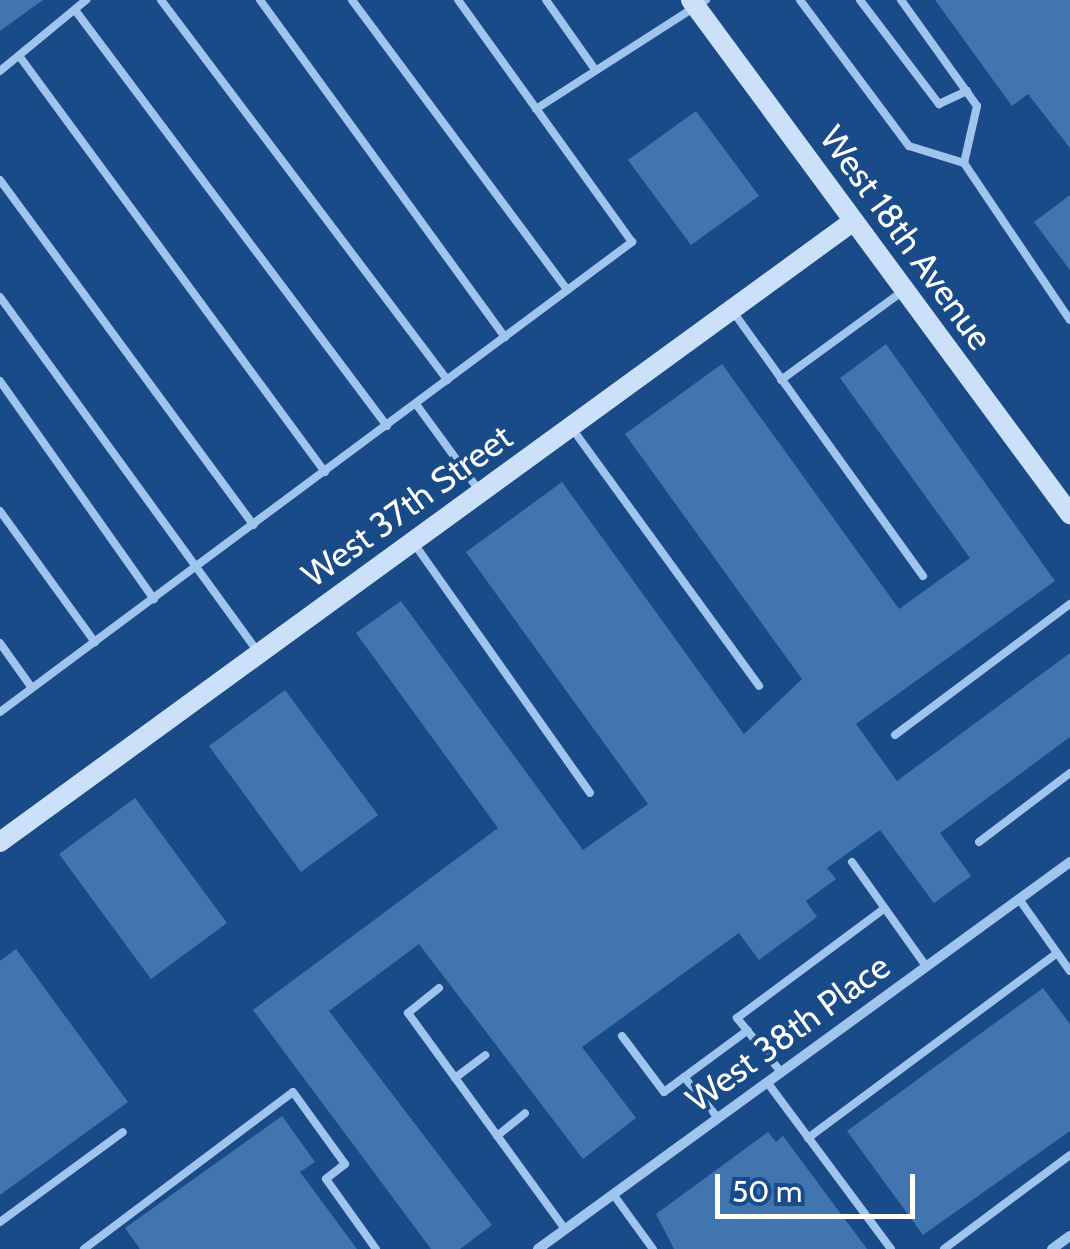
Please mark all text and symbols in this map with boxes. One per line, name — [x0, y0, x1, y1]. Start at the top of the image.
street label: West 18th Avenue — [811, 118, 1001, 358]
street label: West 37th Street — [294, 416, 520, 596]
street label: West 38th Place — [678, 945, 898, 1121]
scale bar — [720, 1154, 920, 1216]
text: 50 m — [732, 1173, 802, 1210]

